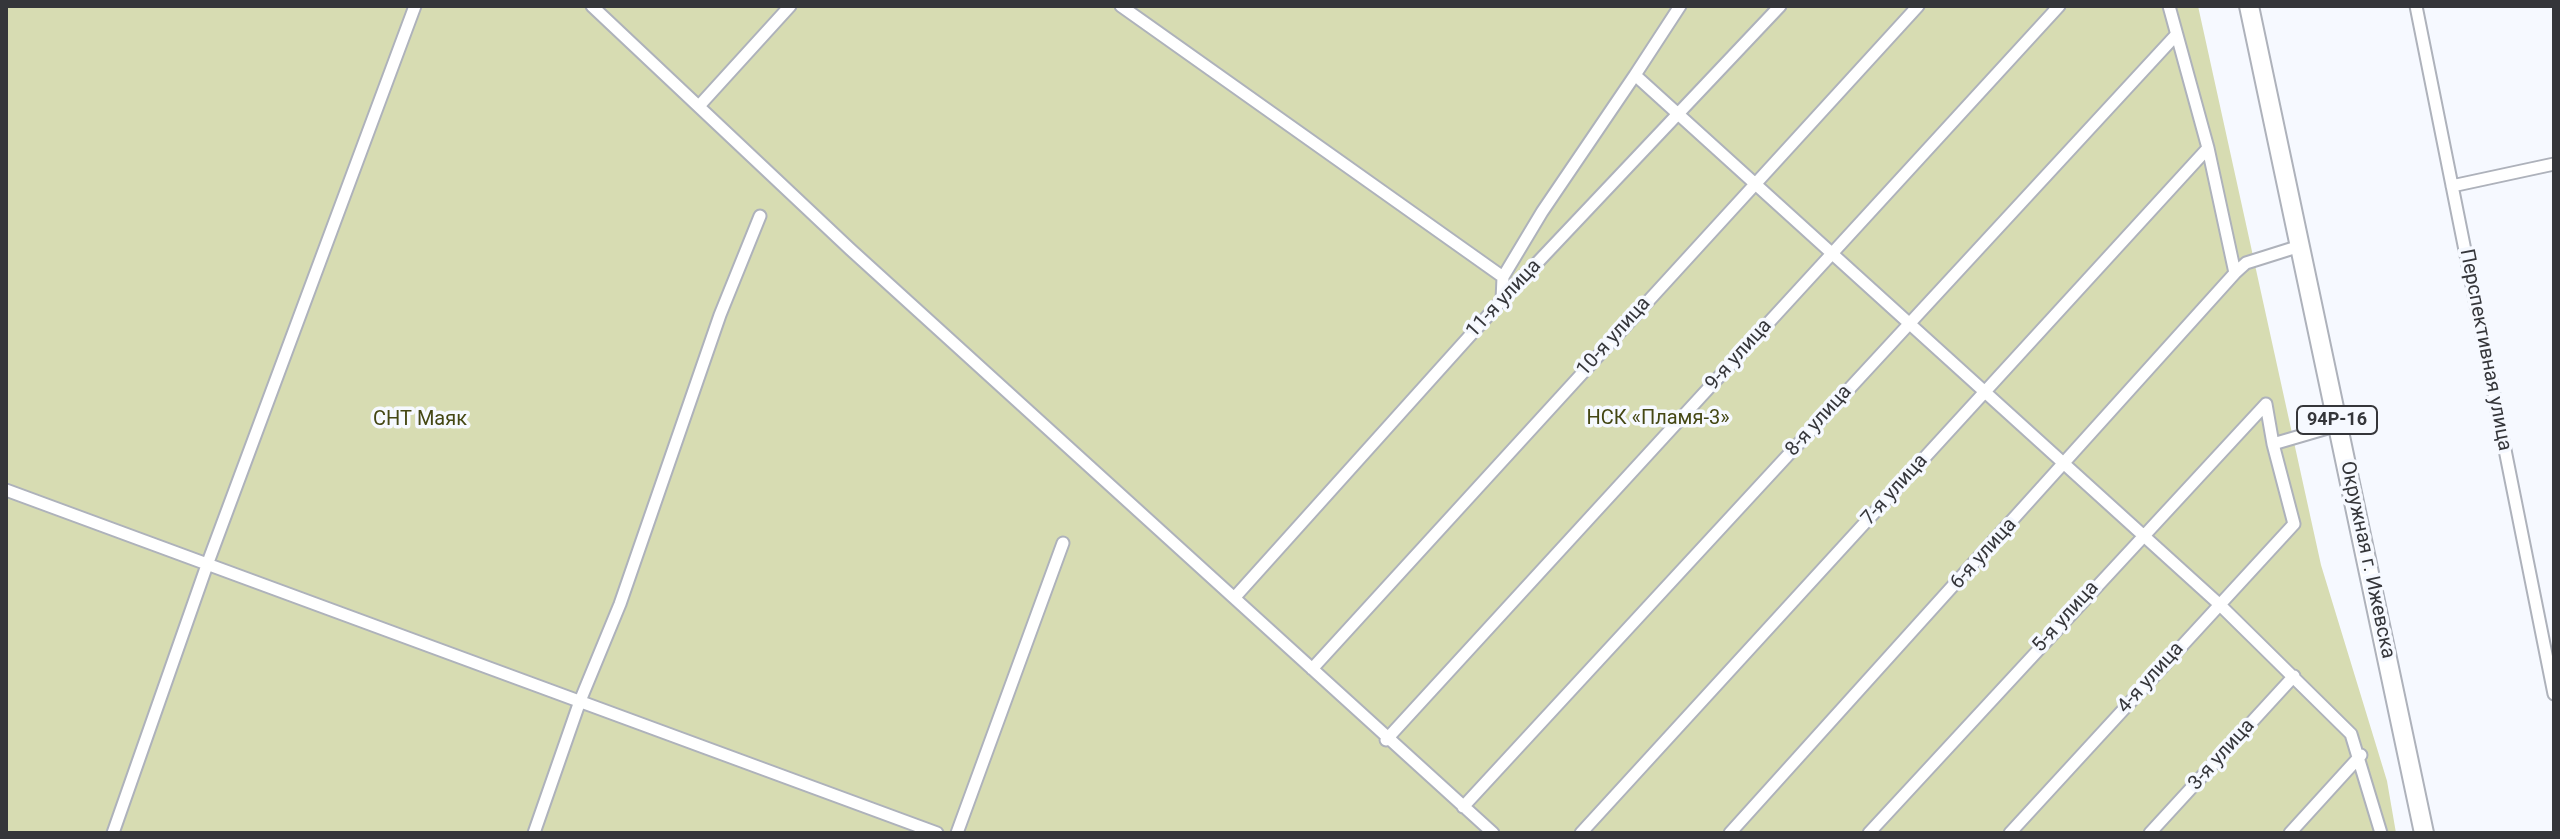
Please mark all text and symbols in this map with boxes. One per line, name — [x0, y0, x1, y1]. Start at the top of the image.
street label: Перспективная улица — [2454, 247, 2516, 453]
street label: 11-я улица — [1462, 255, 1546, 343]
street label: 10-я улица — [1572, 292, 1656, 382]
street label: 9-я улица — [1701, 314, 1777, 396]
street label: 8-я улица — [1781, 380, 1857, 462]
road number: 94Р-16 — [2297, 406, 2377, 434]
park label: НСК «Пламя-3» — [1586, 407, 1730, 431]
park label: СНТ Маяк — [373, 408, 467, 432]
street label: 7-я улица — [1857, 449, 1933, 531]
street label: Окружная г. Ижевска — [2334, 459, 2400, 661]
street label: 6-я улица — [1946, 513, 2022, 595]
street label: 5-я улица — [2028, 576, 2104, 658]
street label: 4-я улица — [2113, 637, 2189, 719]
street label: 3-я улица — [2184, 714, 2260, 796]

